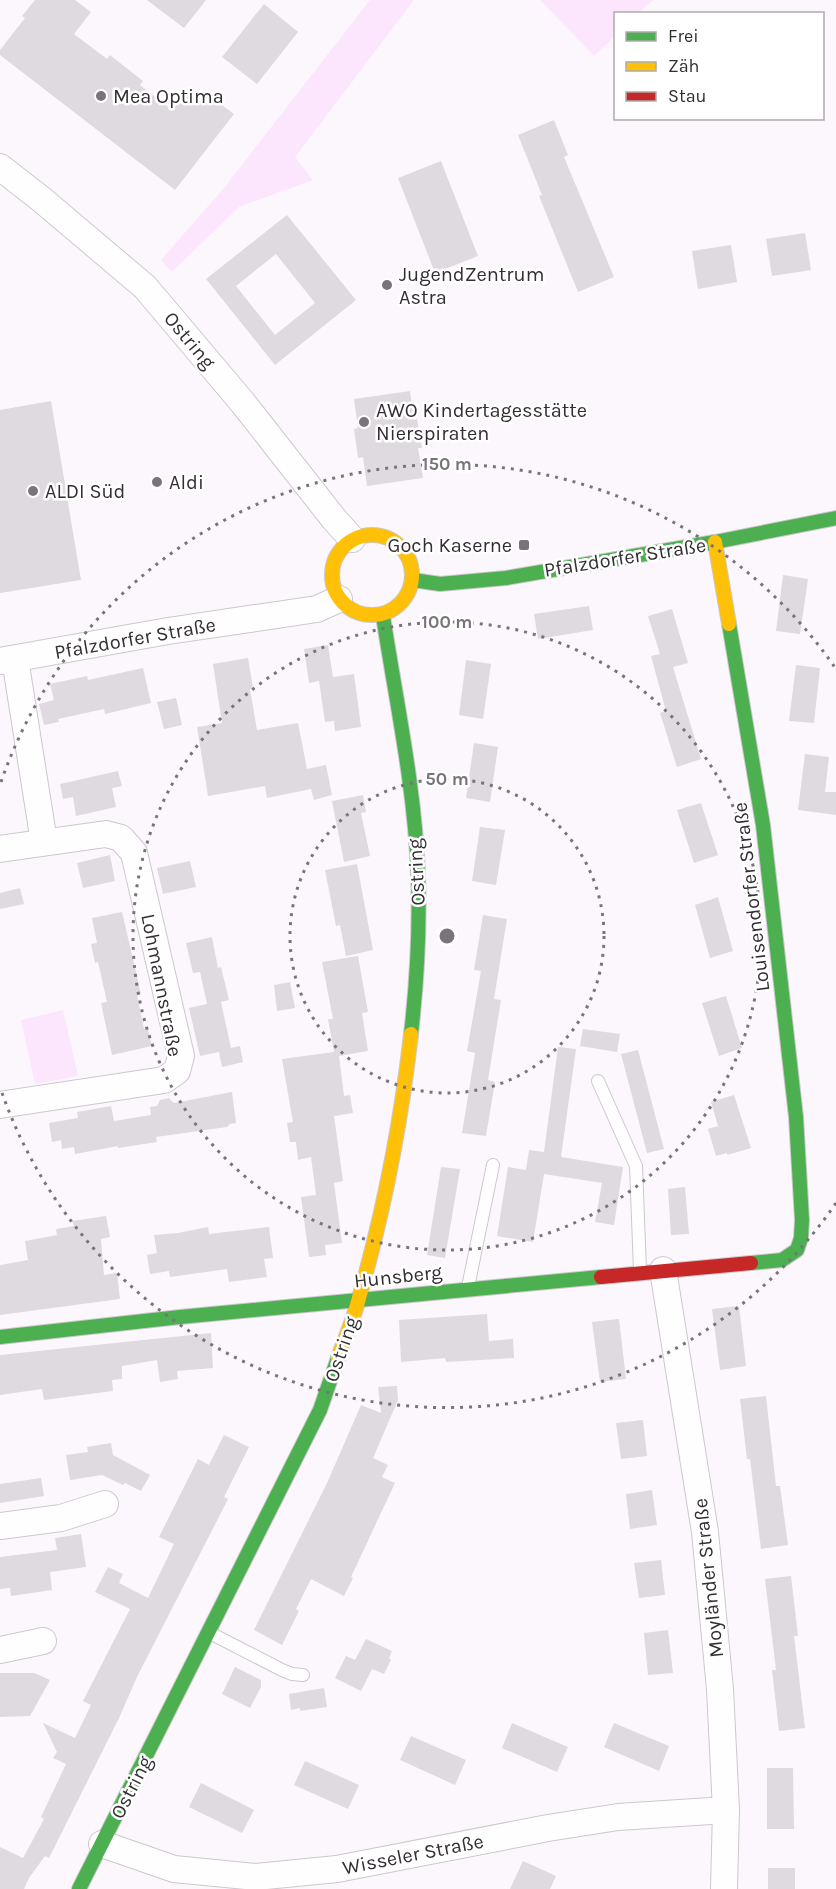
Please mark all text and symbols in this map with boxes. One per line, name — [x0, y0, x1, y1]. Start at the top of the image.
legend — [614, 12, 824, 120]
text: Frei — [668, 25, 699, 47]
text: Zäh — [668, 55, 699, 77]
place label: Mea Optima — [113, 85, 224, 108]
text: Stau — [668, 85, 706, 107]
marker: Mea Optima — [94, 89, 108, 103]
place label: JugendZentrum Astra — [399, 263, 544, 309]
marker: JugendZentrum Astra — [380, 278, 394, 292]
street label: Ostring — [159, 307, 220, 374]
place label: AWO Kindertagesstätte Nierspiraten — [376, 399, 587, 445]
marker: AWO Kindertagesstätte Nierspiraten — [357, 415, 371, 429]
text: 150 m — [422, 453, 472, 475]
place label: Aldi — [169, 471, 204, 494]
marker: Aldi — [150, 475, 164, 489]
place label: ALDI Süd — [45, 480, 125, 503]
marker: ALDI Süd — [26, 484, 40, 498]
street label: Pfalzdorfer Straße — [543, 533, 708, 582]
place label: Goch Kaserne — [388, 534, 512, 557]
marker: Goch Kaserne — [517, 538, 531, 552]
text: 100 m — [422, 611, 472, 633]
street label: Pfalzdorfer Straße — [53, 613, 218, 664]
text: 50 m — [425, 768, 469, 790]
street label: Louisendorfer Straße — [728, 801, 775, 993]
street label: Ostring — [403, 838, 430, 906]
street label: Lohmannstraße — [136, 912, 187, 1058]
centre of rings — [437, 926, 457, 946]
street label: Hunsberg — [353, 1260, 443, 1293]
street label: Ostring — [320, 1314, 363, 1385]
street label: Moyländer Straße — [689, 1497, 728, 1659]
street label: Ostring — [106, 1752, 157, 1823]
street label: Wisseler Straße — [341, 1830, 486, 1879]

